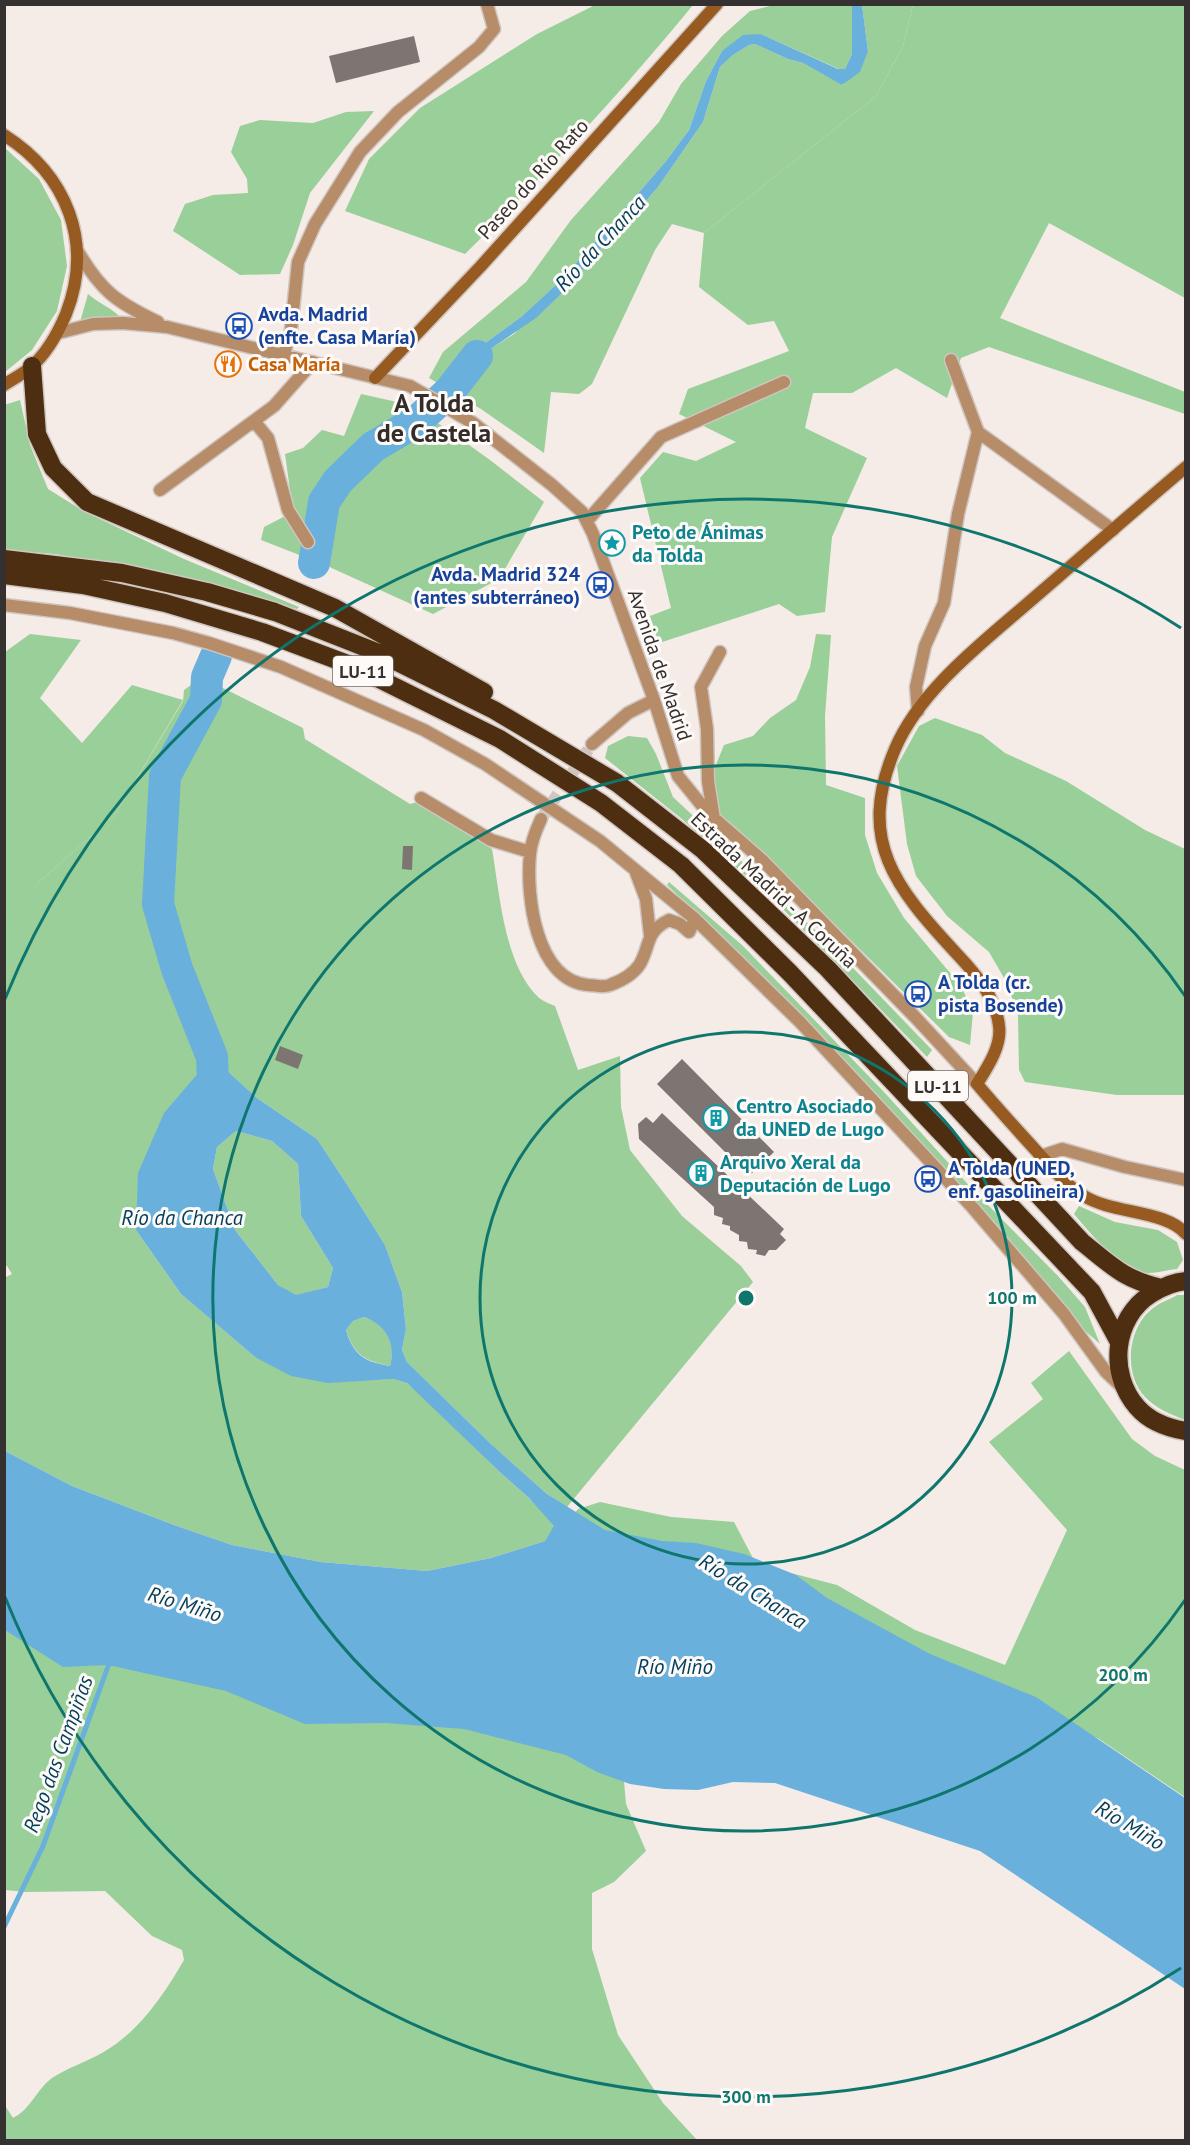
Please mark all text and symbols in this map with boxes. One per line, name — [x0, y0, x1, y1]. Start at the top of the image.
street label: Paseo do Río Rato — [472, 113, 594, 245]
water label: Río da Chanca — [549, 189, 652, 297]
place label: Avda. Madrid (enfte. Casa María) — [258, 301, 416, 350]
bus stop icon: Avda. Madrid (enfte. Casa María) — [224, 311, 254, 341]
restaurant icon: Casa María — [213, 349, 243, 379]
place label: Casa María — [248, 351, 341, 377]
district label: A Tolda de Castela — [377, 386, 491, 449]
place label: Peto de Ánimas da Tolda — [632, 519, 764, 568]
place icon: Peto de Ánimas da Tolda — [597, 528, 627, 558]
place label: Avda. Madrid 324 (antes subterráneo) — [413, 561, 581, 610]
bus stop icon: Avda. Madrid 324 (antes subterráneo) — [585, 570, 615, 600]
street label: Avenida de Madrid — [622, 586, 698, 744]
road number: LU-11 — [333, 656, 393, 686]
street label: Estrada Madrid - A Coruña — [685, 806, 863, 974]
place label: A Tolda (cr. pista Bosende) — [938, 969, 1064, 1018]
bus stop icon: A Tolda (cr. pista Bosende) — [903, 979, 933, 1009]
road number: LU-11 — [908, 1071, 968, 1101]
place label: Centro Asociado da UNED de Lugo — [736, 1093, 884, 1142]
building icon: Centro Asociado da UNED de Lugo — [701, 1103, 731, 1133]
place label: Arquivo Xeral da Deputación de Lugo — [720, 1149, 891, 1198]
place label: A Tolda (UNED, enf. gasolineira) — [948, 1155, 1085, 1204]
building icon: Arquivo Xeral da Deputación de Lugo — [686, 1158, 716, 1188]
bus stop icon: A Tolda (UNED, enf. gasolineira) — [913, 1164, 943, 1194]
water label: Río da Chanca — [121, 1204, 244, 1231]
text: 100 m — [987, 1286, 1037, 1309]
centre of rings — [736, 1288, 756, 1308]
water label: Río da Chanca — [694, 1547, 812, 1635]
water label: Río Miño — [145, 1580, 225, 1628]
water label: Río Miño — [637, 1653, 713, 1680]
text: 200 m — [1098, 1663, 1148, 1686]
water label: Rego das Campiñas — [17, 1671, 99, 1836]
water label: Río Miño — [1091, 1794, 1169, 1856]
text: 300 m — [721, 2085, 771, 2108]

